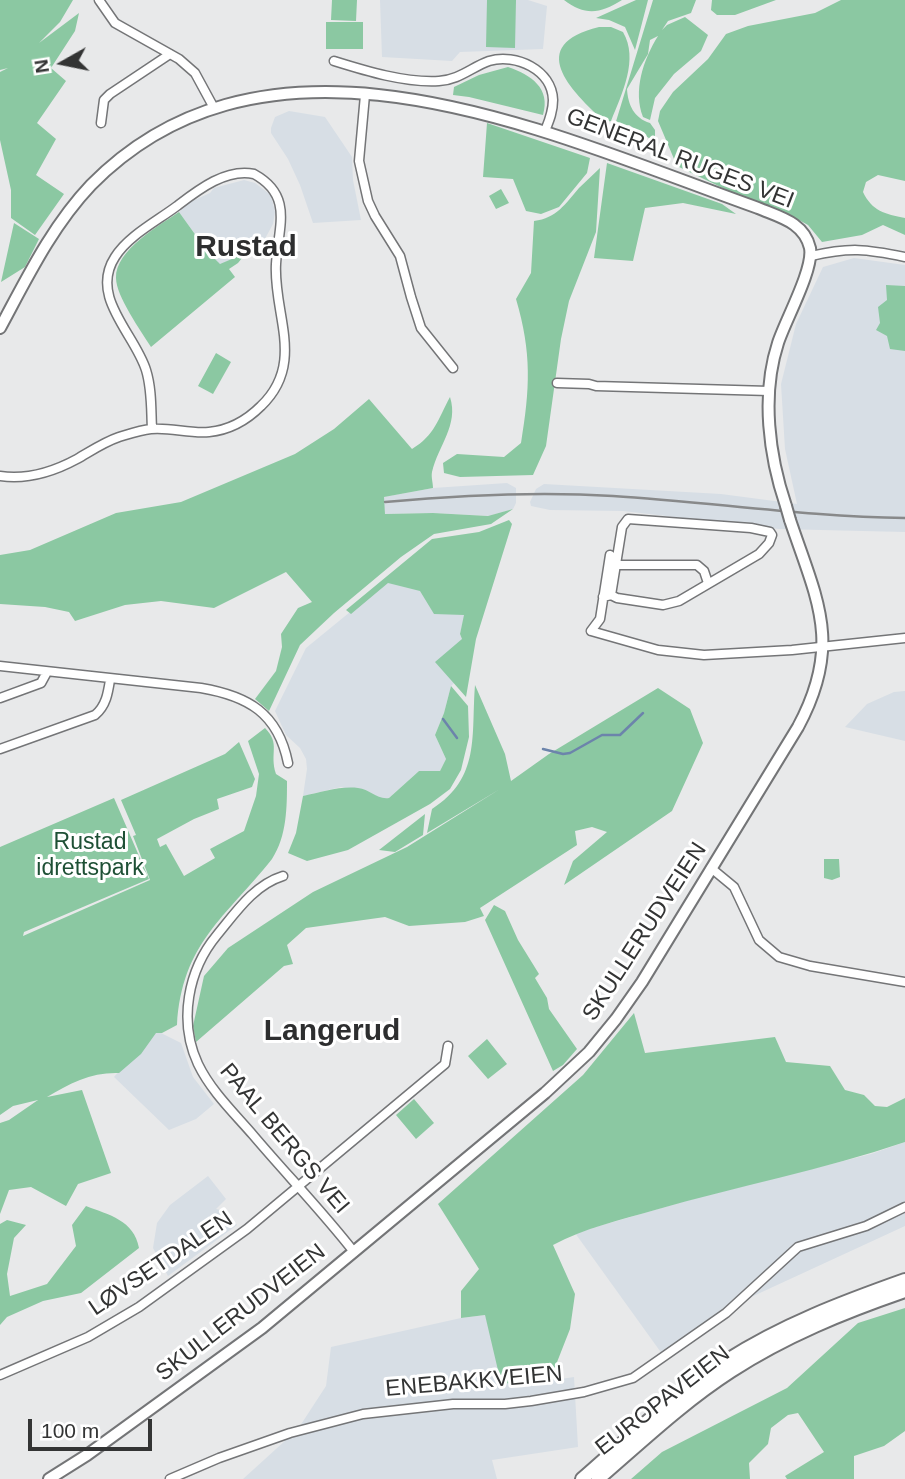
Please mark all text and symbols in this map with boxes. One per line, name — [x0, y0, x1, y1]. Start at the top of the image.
north arrow — [28, 28, 98, 98]
text: N — [30, 58, 53, 75]
street label: GENERAL RUGES VEI — [562, 103, 798, 215]
district label: Rustad — [195, 230, 297, 266]
park label: Rustad idrettspark — [36, 829, 144, 883]
street label: SKULLERUDVEIEN — [577, 838, 713, 1026]
district label: Langerud — [264, 1014, 400, 1050]
street label: PAAL BERGS VEI — [213, 1058, 355, 1220]
street label: LØVSETDALEN — [84, 1206, 238, 1322]
street label: SKULLERUDVEIEN — [151, 1238, 331, 1388]
street label: EUROPAVEIEN — [590, 1340, 736, 1462]
street label: ENEBAKKVEIEN — [384, 1361, 564, 1403]
scale bar — [32, 1406, 156, 1450]
text: 100 m — [41, 1419, 99, 1442]

